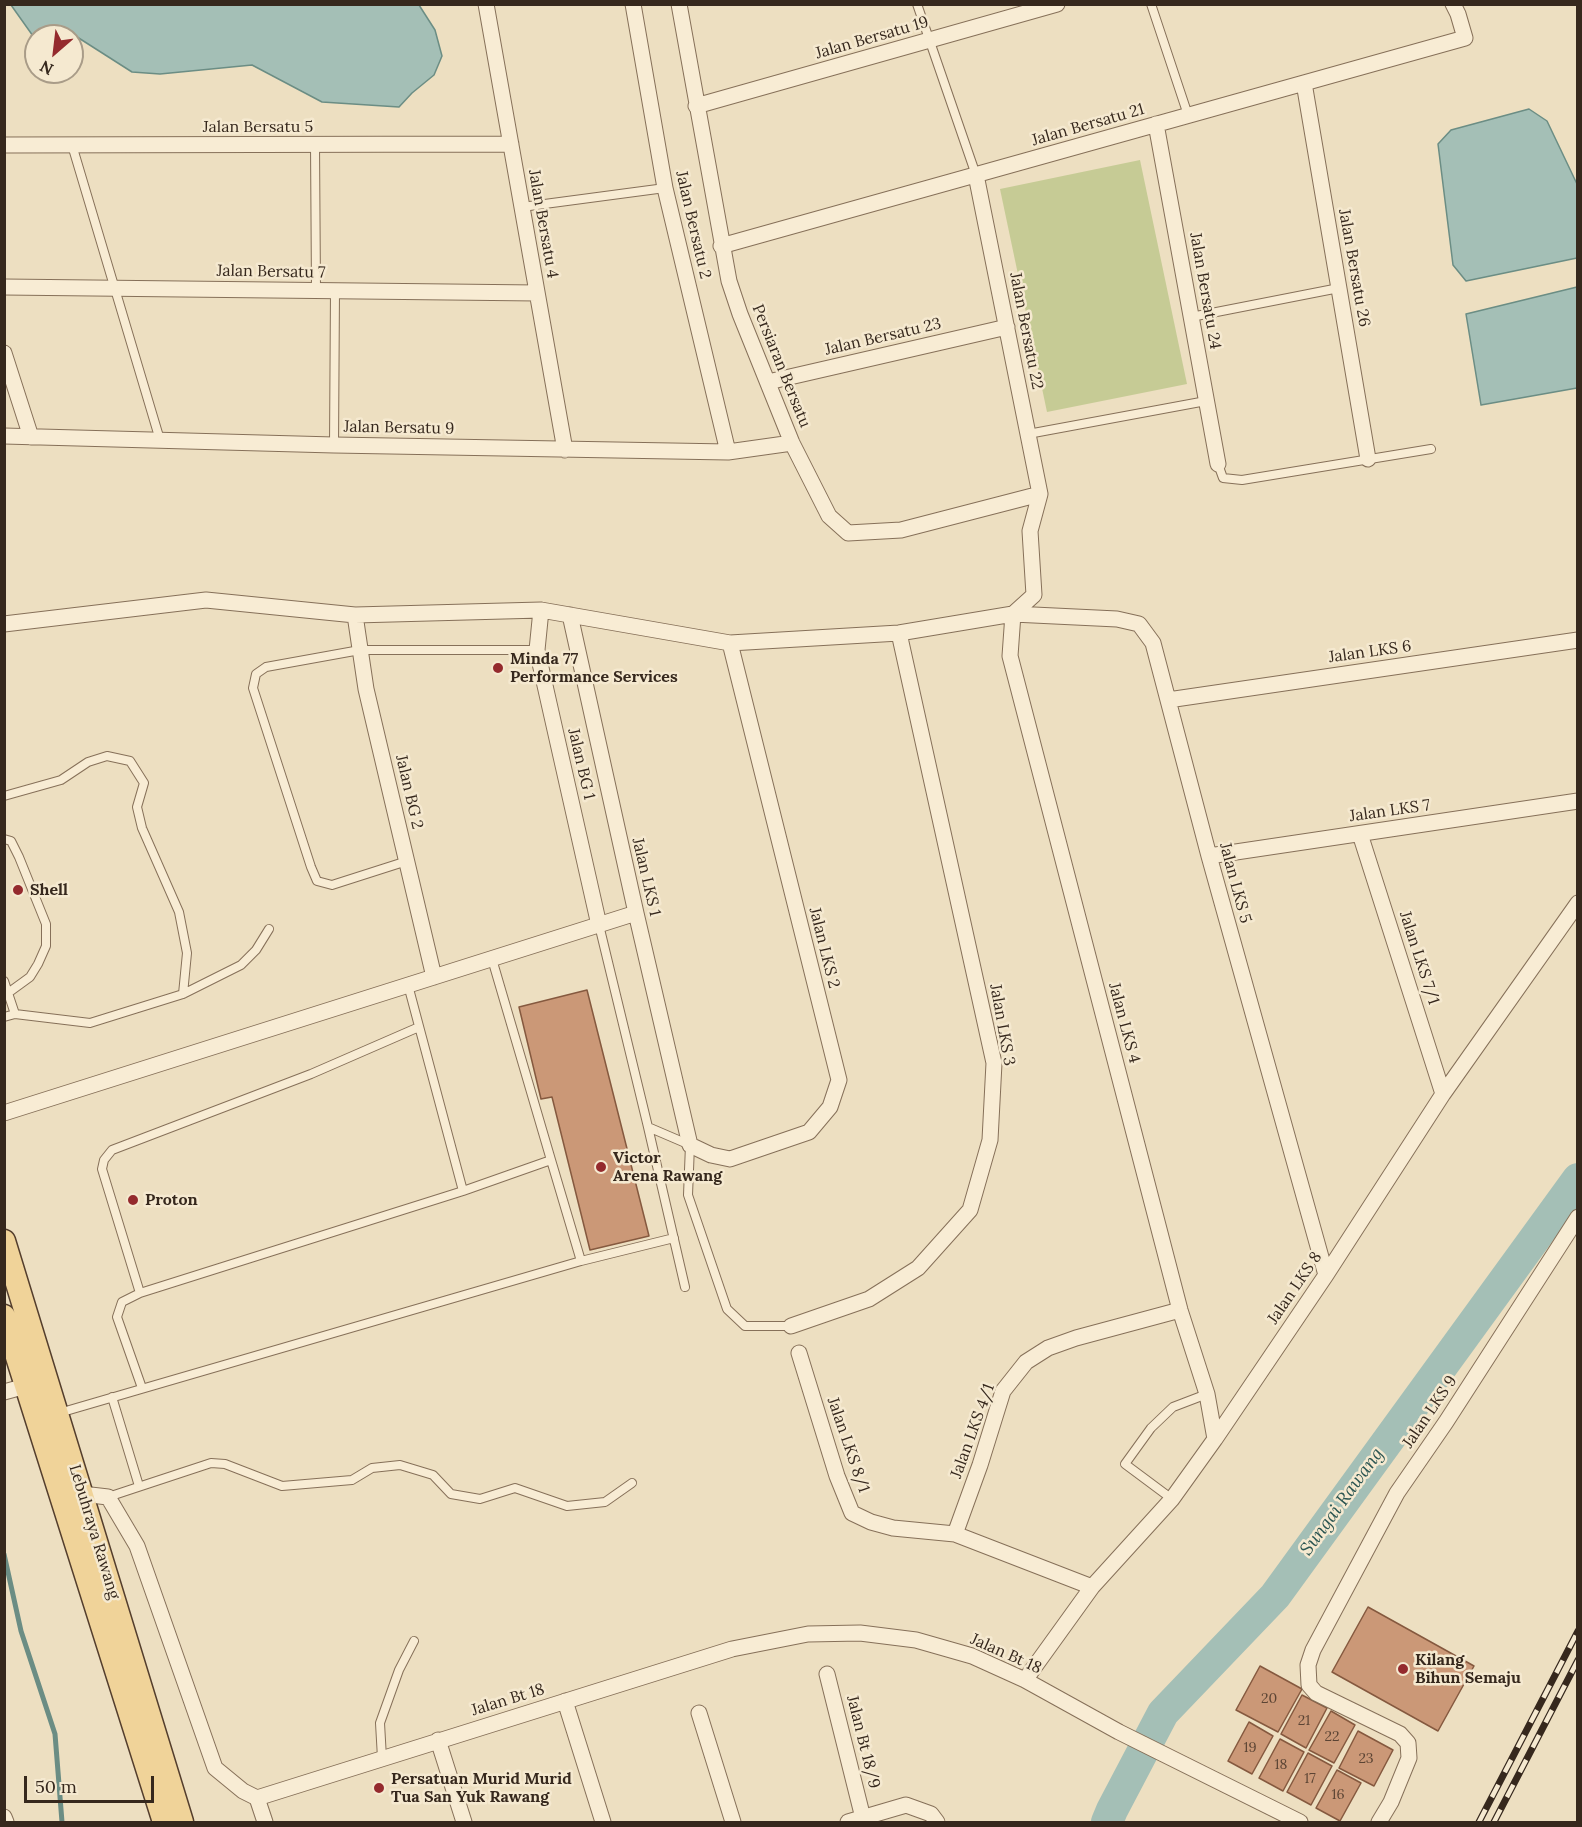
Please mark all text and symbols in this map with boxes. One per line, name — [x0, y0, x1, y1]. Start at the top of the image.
street label: Jalan Bersatu 19 — [813, 13, 931, 63]
north arrow — [24, 24, 84, 84]
text: N — [36, 56, 57, 80]
street label: Jalan Bersatu 21 — [1030, 100, 1146, 150]
street label: Jalan Bersatu 5 — [203, 117, 313, 137]
street label: Jalan Bersatu 4 — [524, 168, 562, 280]
street label: Jalan Bersatu 2 — [671, 169, 715, 281]
street label: Jalan Bersatu 26 — [1334, 208, 1374, 328]
street label: Jalan Bersatu 24 — [1185, 231, 1225, 351]
street label: Jalan Bersatu 7 — [216, 261, 326, 283]
street label: Jalan Bersatu 22 — [1005, 271, 1047, 391]
street label: Persiaran Bersatu — [748, 302, 814, 430]
street label: Jalan Bersatu 23 — [823, 314, 943, 360]
street label: Jalan Bersatu 9 — [343, 417, 455, 439]
street label: Jalan LKS 6 — [1327, 637, 1413, 667]
place label: Minda 77 Performance Services — [510, 649, 678, 687]
marker: Minda 77 Performance Services — [491, 661, 505, 675]
street label: Jalan BG 1 — [563, 726, 599, 802]
street label: Jalan BG 2 — [391, 753, 427, 831]
street label: Jalan LKS 7 — [1348, 796, 1432, 826]
street label: Jalan LKS 1 — [628, 836, 664, 918]
street label: Jalan LKS 5 — [1215, 841, 1255, 925]
place label: Shell — [30, 880, 68, 900]
marker: Shell — [11, 883, 25, 897]
street label: Jalan LKS 2 — [805, 906, 843, 990]
street label: Jalan LKS 7/1 — [1395, 909, 1443, 1007]
street label: Jalan LKS 4 — [1104, 981, 1144, 1065]
street label: Jalan LKS 3 — [985, 983, 1019, 1067]
place label: Victor Arena Rawang — [613, 1148, 722, 1186]
marker: Victor Arena Rawang — [594, 1160, 608, 1174]
place label: Proton — [145, 1190, 198, 1210]
marker: Proton — [126, 1193, 140, 1207]
street label: Jalan LKS 8 — [1264, 1248, 1326, 1328]
street label: Jalan LKS 9 — [1399, 1372, 1461, 1452]
street label: Jalan LKS 4/1 — [947, 1381, 999, 1481]
street label: Jalan LKS 8/1 — [823, 1395, 873, 1495]
water label: Sungai Rawang — [1296, 1444, 1388, 1560]
street label: Lebuhraya Rawang — [64, 1462, 124, 1602]
street label: Jalan Bt 18 — [968, 1630, 1044, 1678]
place label: Kilang Bihun Semaju — [1415, 1650, 1521, 1688]
marker: Kilang Bihun Semaju — [1396, 1662, 1410, 1676]
street label: Jalan Bt 18 — [469, 1680, 547, 1720]
house number: 20 — [1261, 1691, 1277, 1707]
street label: Jalan Bt 18/9 — [842, 1693, 884, 1791]
house number: 21 — [1298, 1713, 1310, 1729]
house number: 22 — [1324, 1729, 1340, 1745]
house number: 19 — [1243, 1740, 1257, 1756]
house number: 23 — [1358, 1751, 1374, 1767]
house number: 18 — [1275, 1757, 1287, 1773]
scale bar — [27, 1764, 158, 1802]
place label: Persatuan Murid Murid Tua San Yuk Rawang — [391, 1769, 572, 1807]
house number: 17 — [1304, 1771, 1316, 1787]
text: 50 m — [35, 1775, 77, 1798]
marker: Persatuan Murid Murid Tua San Yuk Rawang — [372, 1781, 386, 1795]
house number: 16 — [1331, 1787, 1345, 1803]

